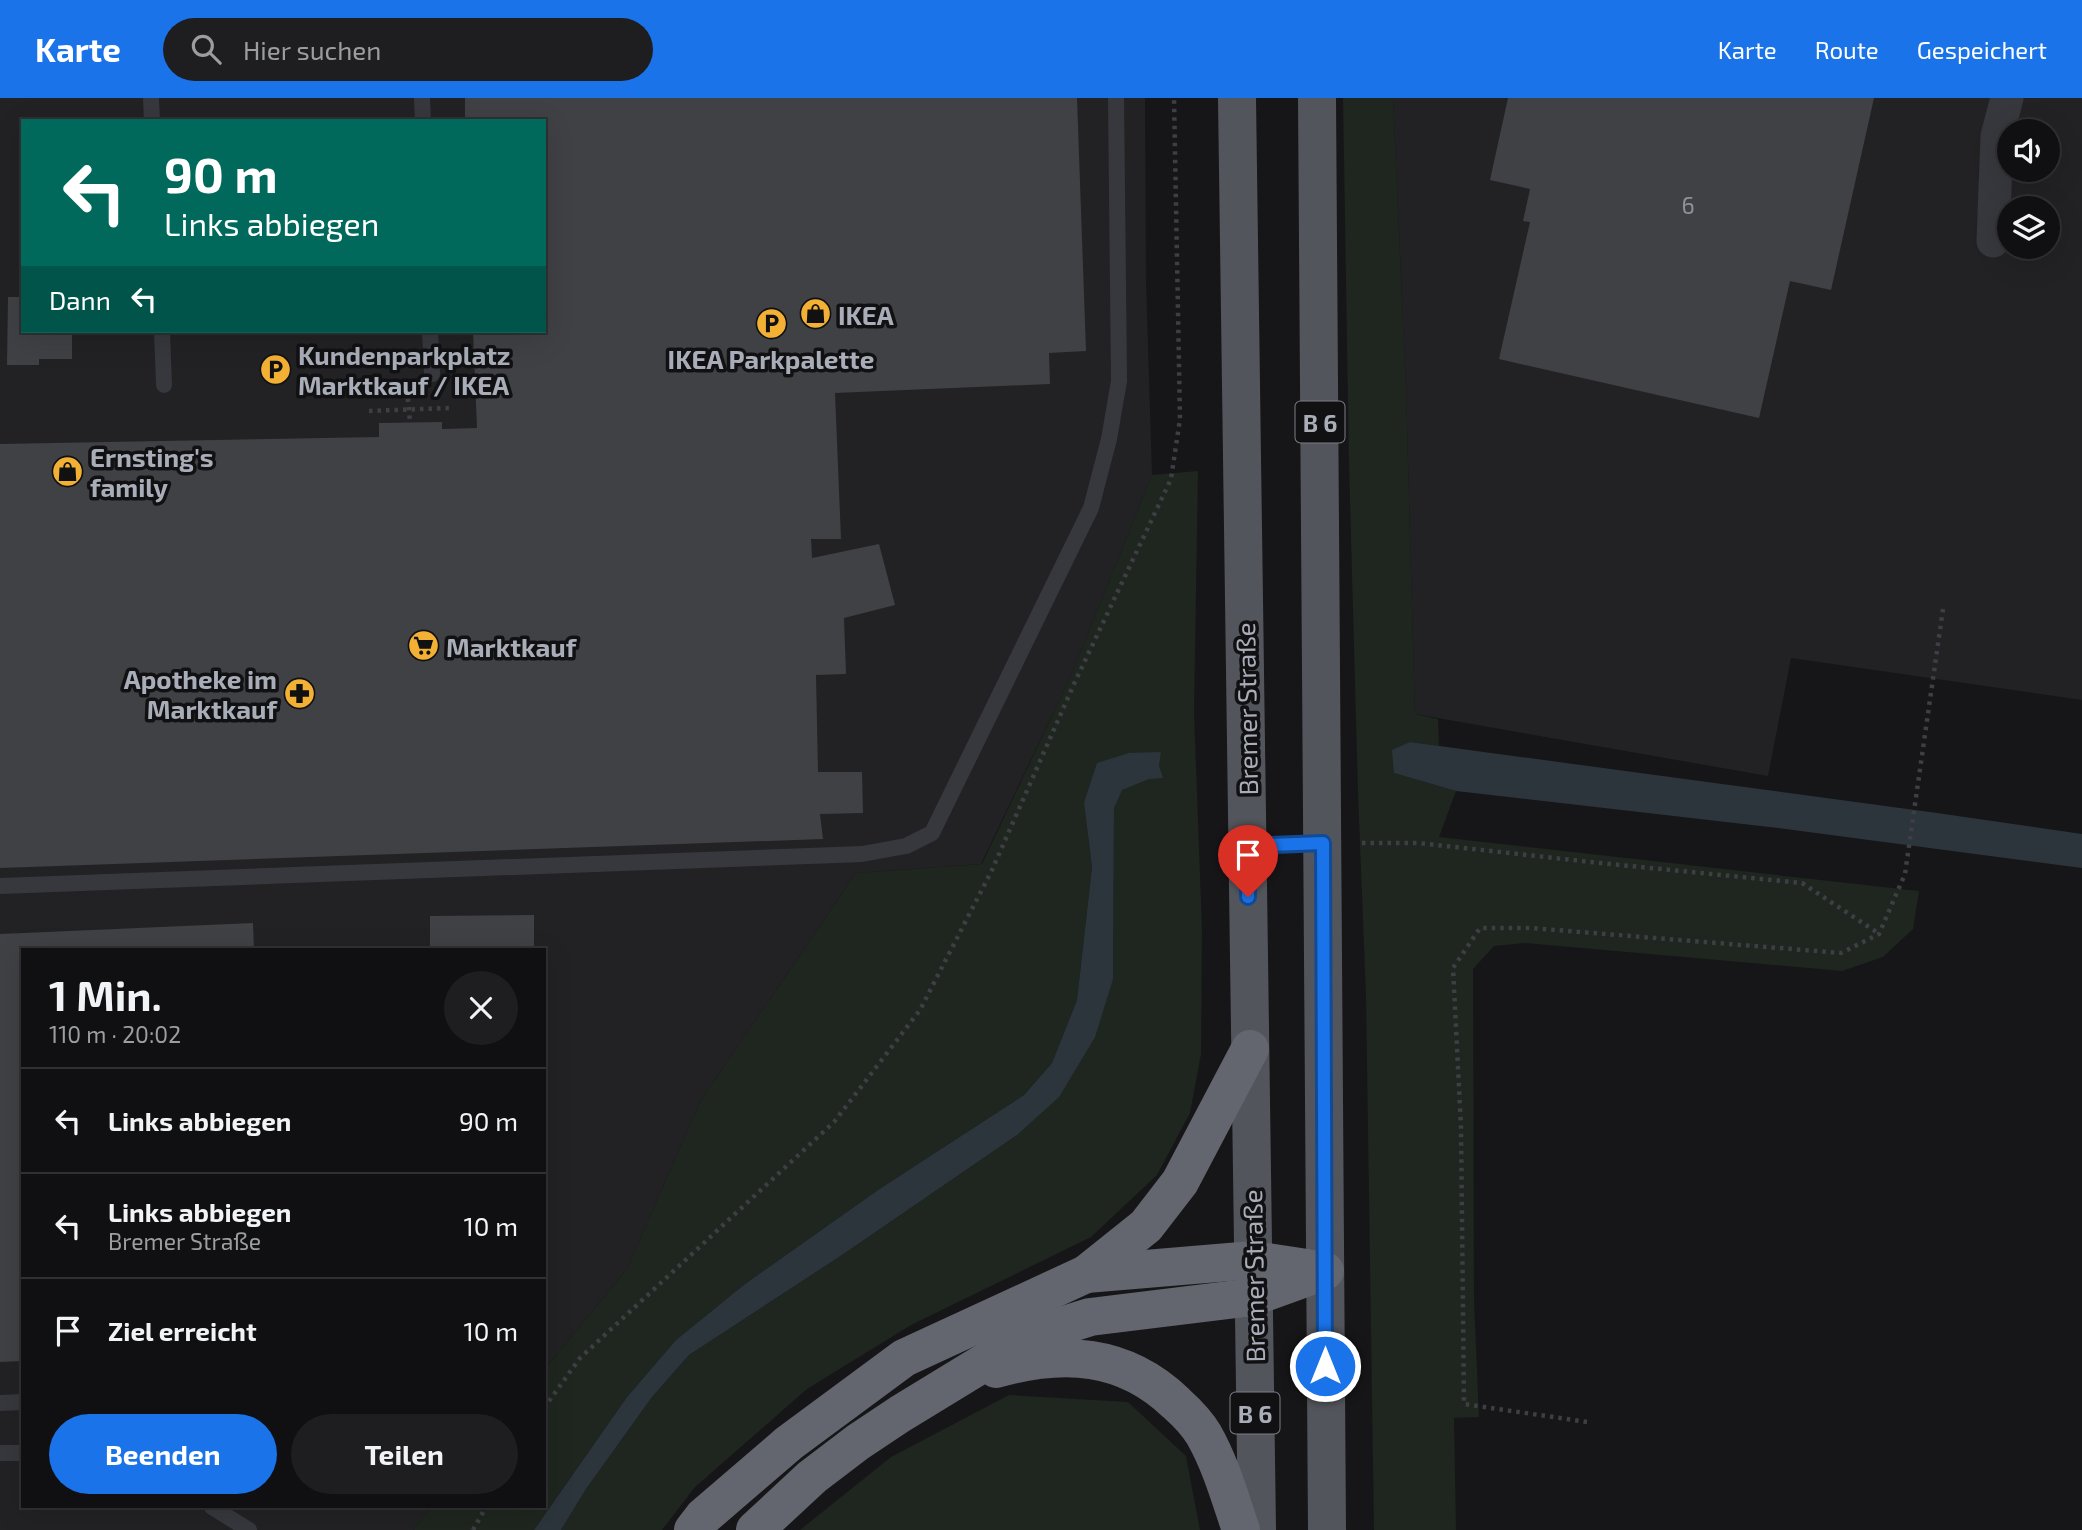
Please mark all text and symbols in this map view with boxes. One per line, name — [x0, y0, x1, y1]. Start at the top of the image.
search box — [163, 18, 653, 81]
text: Karte — [35, 29, 121, 69]
icon: search — [187, 30, 225, 68]
text: Hier suchen — [243, 34, 381, 65]
text: Karte — [1718, 35, 1777, 64]
text: Route — [1815, 35, 1879, 64]
text: Gespeichert — [1917, 35, 2047, 64]
map controls — [1997, 119, 2060, 259]
button: sound — [1997, 119, 2060, 182]
text: 90 m — [164, 144, 278, 203]
icon: left — [49, 147, 140, 238]
house number: 6 — [1681, 191, 1695, 219]
button: layers — [1997, 196, 2060, 259]
text: Links abbiegen — [164, 204, 379, 242]
icon: left — [125, 280, 163, 318]
text: Dann — [49, 284, 111, 315]
shop icon: IKEA — [798, 297, 832, 331]
place label: IKEA — [838, 299, 894, 330]
parking icon: IKEA Parkpalette — [754, 306, 788, 340]
place label: Kundenparkplatz Marktkauf / IKEA — [298, 339, 511, 400]
place label: IKEA Parkpalette — [668, 343, 874, 374]
parking icon: Kundenparkplatz Marktkauf / IKEA — [258, 352, 292, 386]
road number: B 6 — [1296, 402, 1344, 442]
place label: Ernsting's family — [90, 441, 213, 503]
shop icon: Ernsting's family — [50, 454, 84, 488]
street label: Bremer Straße — [1229, 622, 1263, 796]
supermarket icon: Marktkauf — [406, 629, 440, 663]
place label: Marktkauf — [446, 631, 578, 662]
place label: Apotheke im Marktkauf — [124, 663, 278, 724]
pharmacy icon: Apotheke im Marktkauf — [283, 676, 317, 710]
pin — [1218, 825, 1278, 897]
icon: arrive — [1229, 836, 1267, 874]
text: 1 Min. — [49, 969, 162, 1019]
button: close — [444, 971, 518, 1045]
text: 110 m · 20:02 — [49, 1020, 181, 1048]
icon: left — [49, 1102, 87, 1140]
text: Links abbiegen — [108, 1105, 292, 1136]
text: 90 m — [459, 1105, 518, 1136]
street label: Bremer Straße — [1236, 1189, 1270, 1363]
text: Links abbiegen — [108, 1196, 292, 1227]
icon: left — [49, 1207, 87, 1245]
text: 10 m — [463, 1210, 518, 1241]
text: Bremer Straße — [108, 1227, 261, 1255]
icon: arrive — [49, 1312, 87, 1350]
text: Ziel erreicht — [108, 1315, 257, 1346]
text: 10 m — [463, 1315, 518, 1346]
position arrow — [1288, 1329, 1362, 1403]
road number: B 6 — [1230, 1392, 1280, 1434]
button: Beenden — [49, 1414, 277, 1494]
button: Teilen — [291, 1414, 518, 1494]

